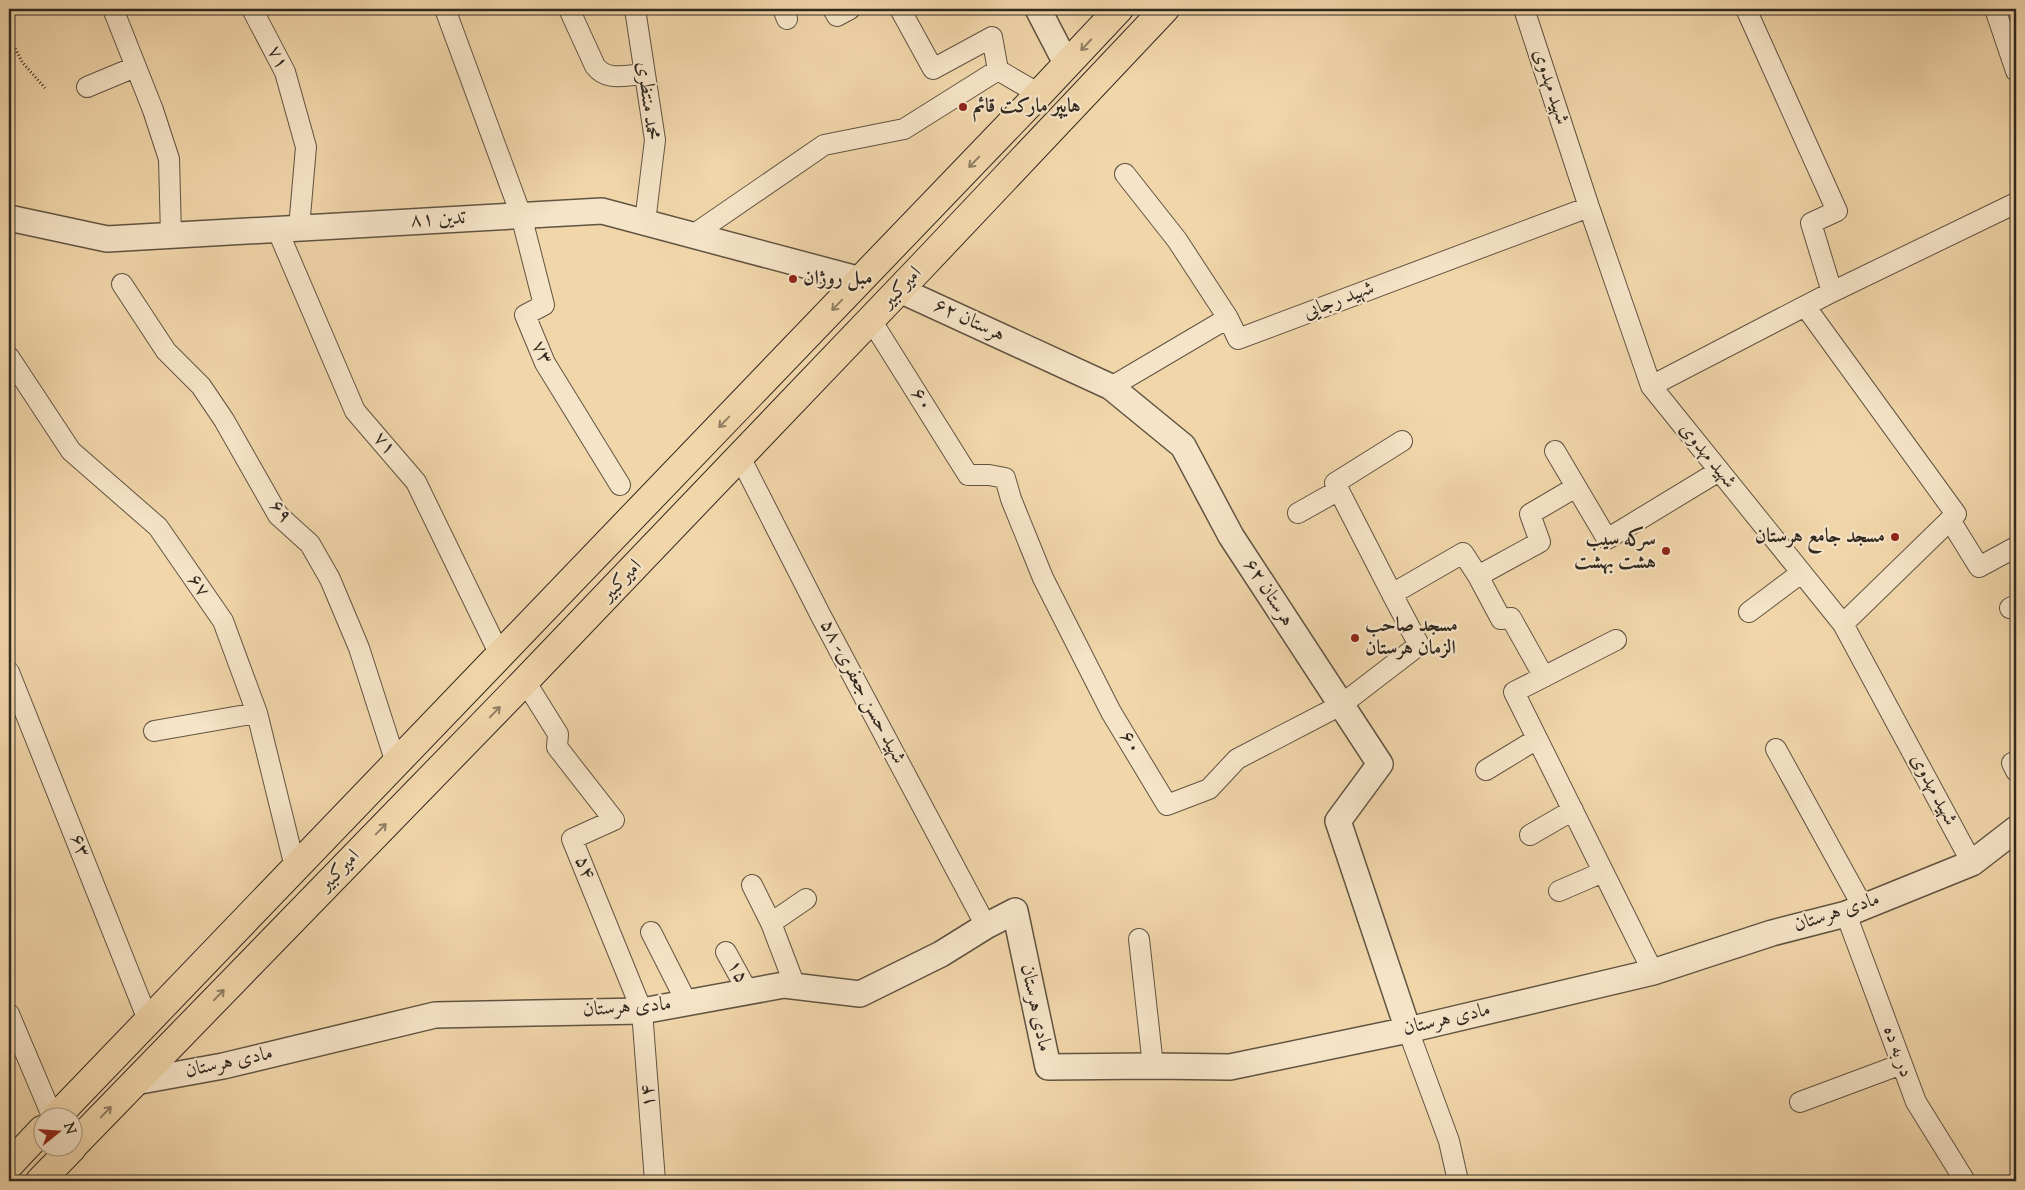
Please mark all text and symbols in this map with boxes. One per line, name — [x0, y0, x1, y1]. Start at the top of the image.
one-way arrow — [1080, 38, 1092, 51]
street label: ۷۱ — [259, 41, 295, 75]
street label: شهید مهدوی — [1524, 45, 1576, 129]
street label: محمد منتظری — [628, 60, 666, 142]
place label: هایپر مارکت قائم — [973, 93, 1081, 123]
marker: هایپر مارکت قائم — [957, 101, 969, 113]
one-way arrow — [968, 156, 980, 168]
street label: تدین ۸۱ — [410, 204, 467, 236]
street label: امیرکبیر — [873, 260, 930, 317]
place label: مبل روژان — [803, 265, 873, 294]
marker: مبل روژان — [787, 273, 799, 285]
street label: شهید رجایی — [1299, 274, 1379, 328]
street label: هرستان ۶۲ — [929, 292, 1009, 350]
one-way arrow — [831, 298, 843, 311]
street label: ۷۳ — [523, 336, 559, 370]
street label: ۶۰ — [903, 382, 939, 418]
one-way arrow — [718, 415, 730, 428]
street label: شهید مهدوی — [1671, 417, 1743, 495]
street label: ۷۱ — [365, 426, 403, 462]
street label: ۶۹ — [261, 494, 299, 530]
place label: مسجد جامع هرستان — [1755, 523, 1885, 554]
place label: سرکه سیب هشت بهشت — [1574, 526, 1656, 578]
marker: مسجد جامع هرستان — [1889, 531, 1901, 543]
marker: سرکه سیب هشت بهشت — [1660, 545, 1672, 557]
street label: امیرکبیر — [593, 553, 650, 610]
street label: هرستان ۶۲ — [1235, 553, 1301, 633]
street label: ۶۷ — [179, 568, 217, 604]
place label: مسجد صاحب الزمان هرستان — [1365, 612, 1458, 664]
street label: شهید حسن جعفری- ۵۸ — [812, 614, 912, 770]
marker: مسجد صاحب الزمان هرستان — [1349, 632, 1361, 644]
one-way arrow — [489, 706, 501, 719]
street label: ۶۰ — [1112, 726, 1148, 760]
street label: شهید مهدوی — [1902, 749, 1964, 831]
one-way arrow — [375, 822, 387, 835]
street label: ۶۳ — [61, 830, 97, 862]
street label: امیرکبیر — [311, 843, 368, 900]
street label: ۵۴ — [566, 852, 602, 884]
street label: مادی هرستان — [1790, 885, 1884, 941]
street label: ۱۵ — [719, 955, 755, 989]
street label: مادی هرستان — [1012, 961, 1058, 1055]
one-way arrow — [213, 989, 225, 1001]
street label: مادی هرستان — [582, 990, 672, 1026]
street label: مادی هرستان — [1400, 996, 1494, 1044]
street label: در به ده — [1874, 1022, 1920, 1082]
street label: مادی هرستان — [182, 1040, 276, 1086]
street label: ۱۴ — [634, 1083, 664, 1109]
one-way arrow — [100, 1106, 112, 1118]
north arrow — [32, 1108, 82, 1158]
text: N — [57, 1121, 80, 1137]

